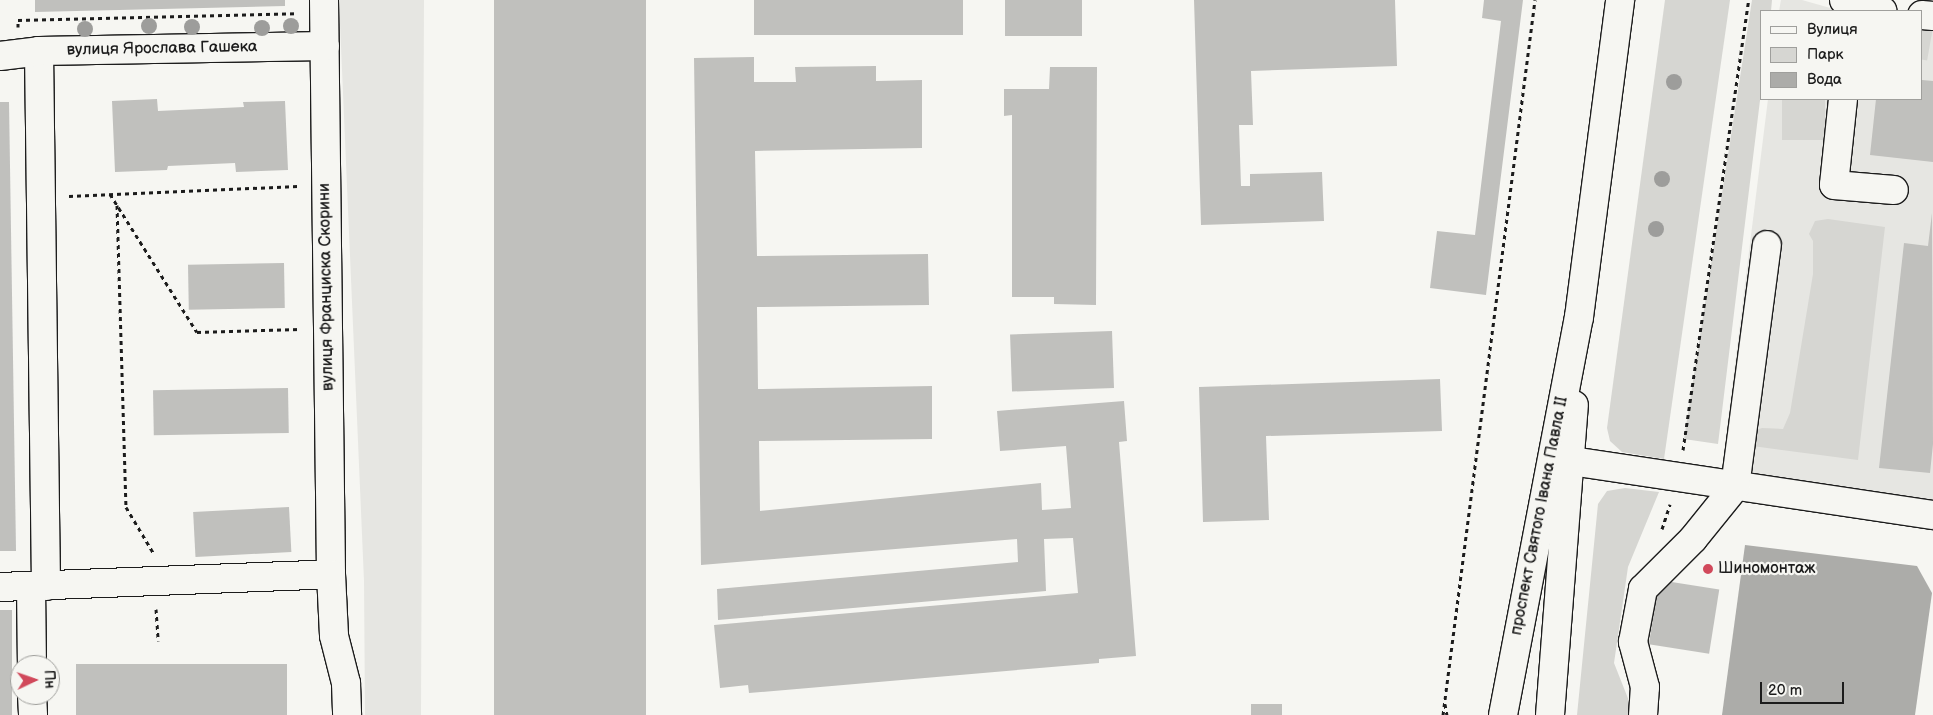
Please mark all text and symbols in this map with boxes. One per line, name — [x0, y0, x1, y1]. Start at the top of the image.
legend — [1760, 10, 1923, 100]
text: Вулиця — [1807, 20, 1858, 39]
street label: вулиця Ярослава Гашека — [66, 38, 258, 60]
text: Парк — [1807, 45, 1844, 64]
text: Вода — [1807, 70, 1842, 89]
street label: вулиця Франциска Скорини — [316, 183, 338, 391]
street label: проспект Святого Івана Павла II — [1507, 395, 1573, 637]
place label: Шиномонтаж — [1718, 559, 1815, 579]
marker: Шиномонтаж — [1702, 563, 1714, 575]
north arrow — [10, 655, 60, 705]
text: Пн — [41, 669, 58, 689]
scale bar — [1763, 672, 1847, 704]
text: 20 m — [1768, 681, 1802, 700]

